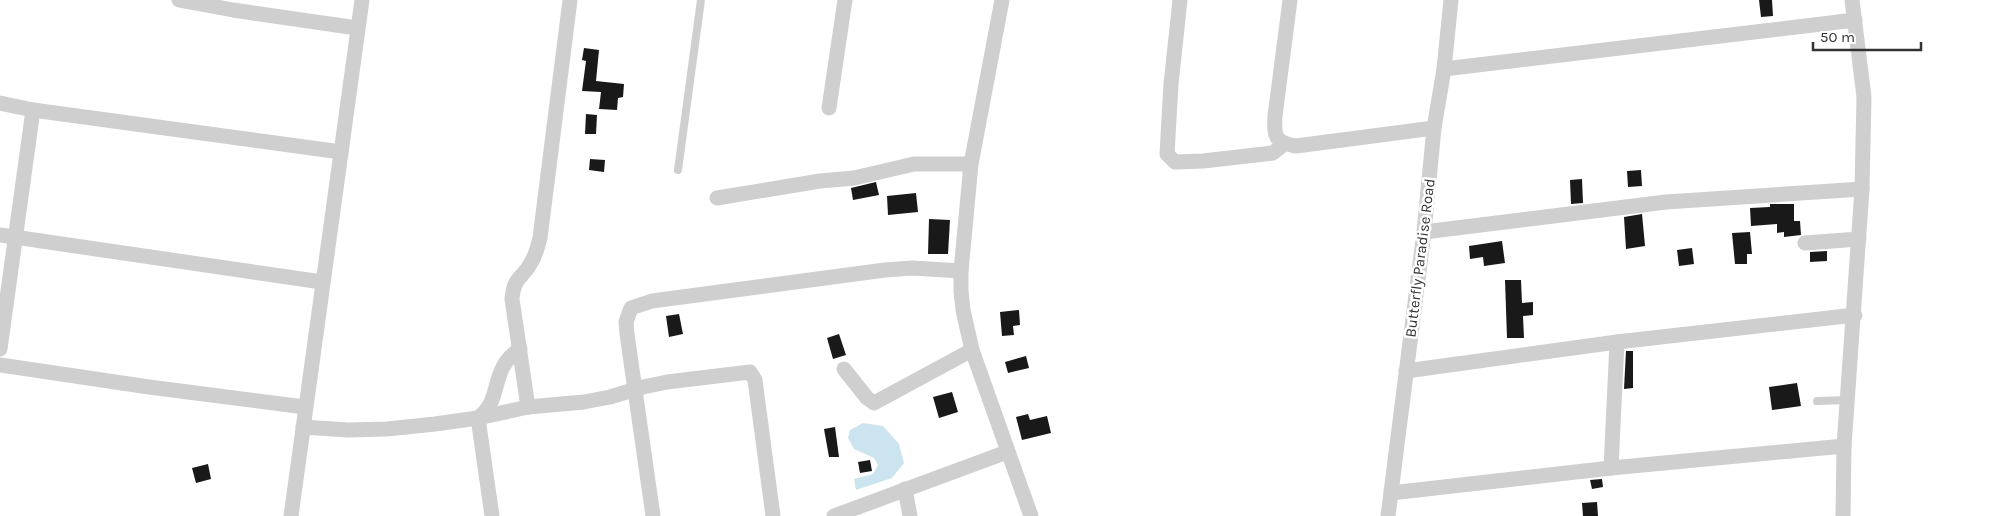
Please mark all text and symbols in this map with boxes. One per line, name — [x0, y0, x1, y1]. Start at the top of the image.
scale bar — [1813, 20, 1920, 52]
text: 50 m — [1820, 28, 1855, 46]
street label: Butterfly Paradise Road — [1401, 178, 1439, 338]

